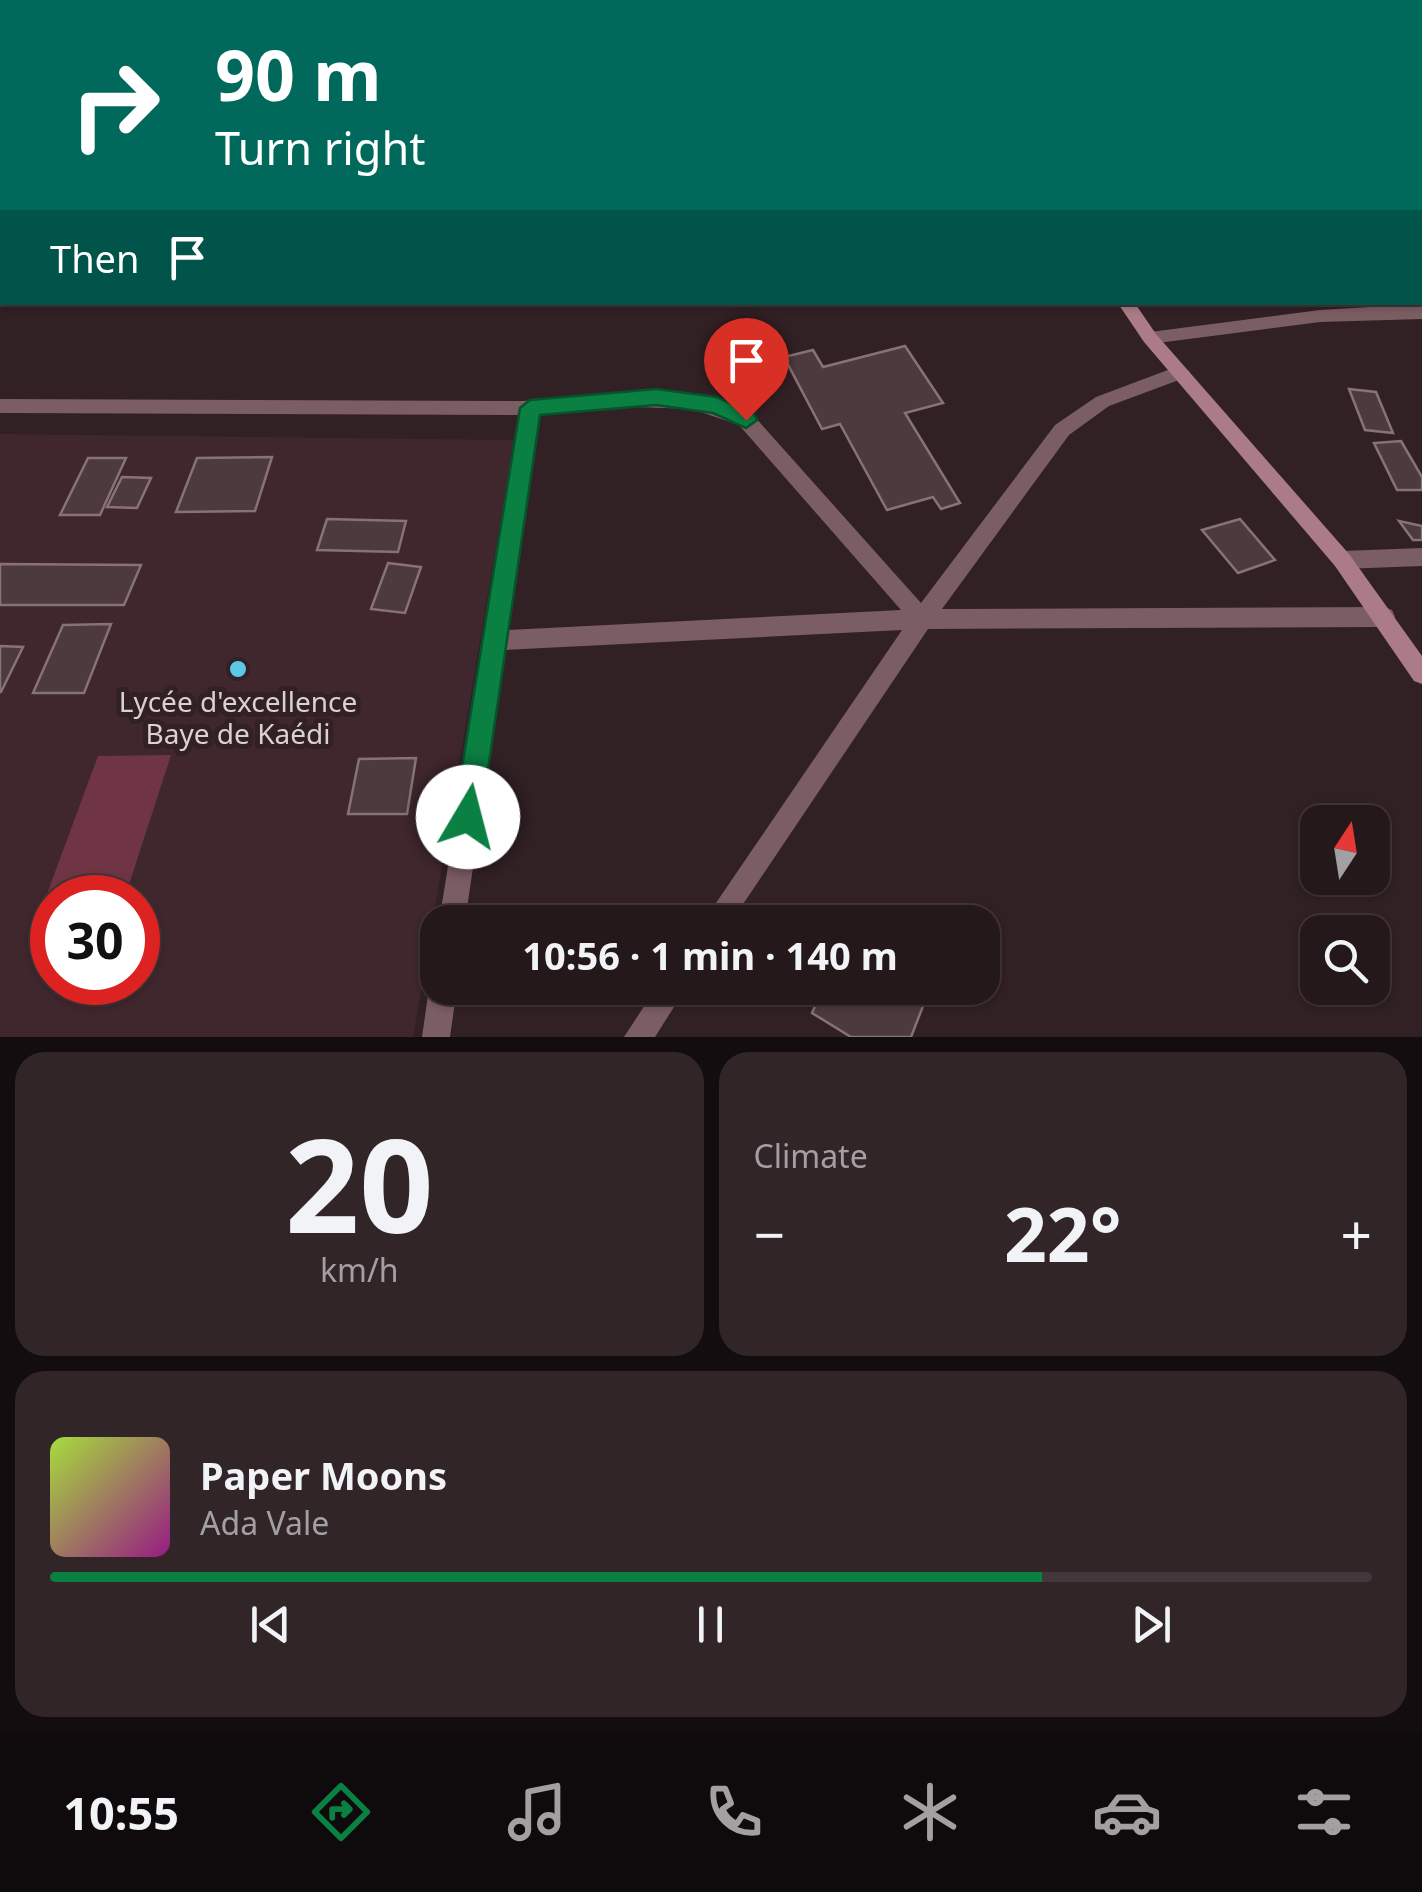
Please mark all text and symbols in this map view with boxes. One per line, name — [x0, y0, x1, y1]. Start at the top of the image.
text: 90 m — [215, 26, 382, 122]
icon: right — [50, 40, 180, 170]
text: Turn right — [215, 117, 426, 178]
icon: arrive — [160, 230, 215, 285]
text: Then — [50, 232, 140, 284]
pin — [704, 318, 789, 421]
icon: arrive — [719, 333, 774, 388]
marker: Lycée d'excellence Baye de Kaédi — [227, 658, 249, 680]
place label: Lycée d'excellence Baye de Kaédi — [119, 682, 357, 752]
position arrow — [416, 765, 520, 869]
north arrow — [1300, 805, 1390, 895]
map controls — [1300, 805, 1390, 1005]
speed limit sign: 30 — [30, 875, 160, 1005]
button: search — [1300, 915, 1390, 1005]
text: 10:56 · 1 min · 140 m — [522, 929, 898, 981]
text: 20 — [285, 1094, 434, 1271]
text: Climate — [754, 1134, 868, 1177]
text: 22° — [1004, 1182, 1122, 1284]
text: − — [754, 1196, 785, 1271]
text: + — [1341, 1196, 1372, 1271]
text: km/h — [320, 1248, 399, 1291]
text: Paper Moons — [200, 1449, 447, 1501]
text: Ada Vale — [200, 1501, 329, 1544]
icon: previous — [243, 1597, 298, 1652]
icon: pause — [683, 1597, 738, 1652]
icon: next — [1124, 1597, 1179, 1652]
icon: directions — [306, 1777, 376, 1847]
icon: music — [502, 1777, 572, 1847]
icon: phone — [699, 1777, 769, 1847]
icon: climate — [895, 1777, 965, 1847]
icon: car — [1092, 1777, 1162, 1847]
icon: filters — [1289, 1777, 1359, 1847]
text: 10:55 — [63, 1782, 179, 1843]

